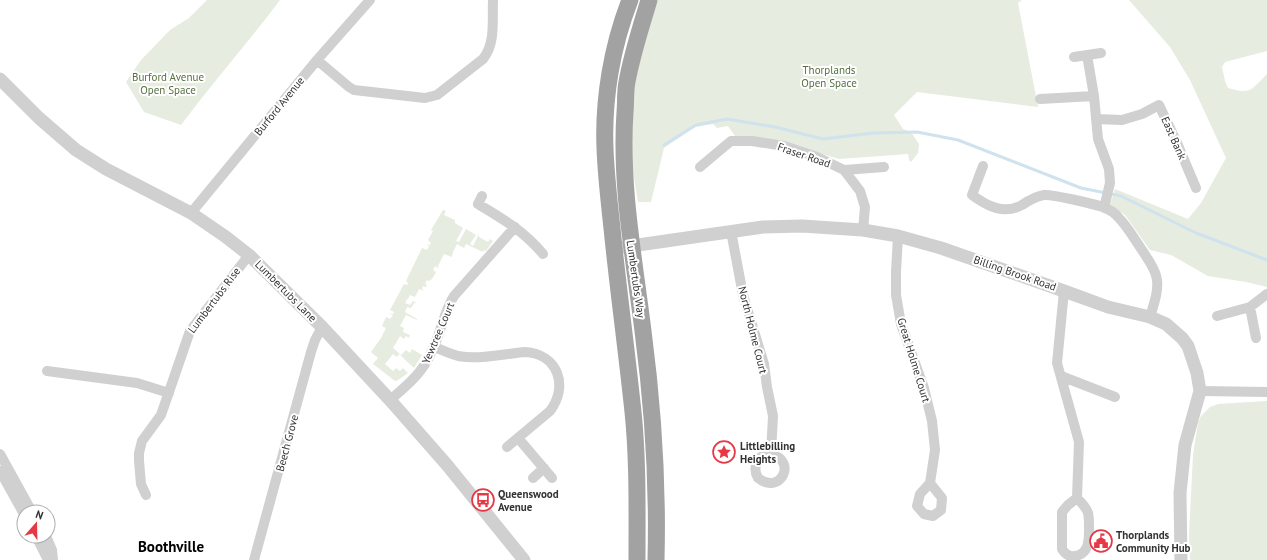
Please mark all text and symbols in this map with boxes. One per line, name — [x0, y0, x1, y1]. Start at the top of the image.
park label: Thorplands Open Space — [801, 63, 857, 90]
park label: Burford Avenue Open Space — [132, 70, 204, 97]
street label: Burford Avenue — [251, 73, 307, 138]
street label: East Bank — [1158, 114, 1190, 162]
street label: Fraser Road — [776, 139, 832, 171]
street label: Lumbertubs Way — [624, 239, 648, 320]
street label: Billing Brook Road — [972, 252, 1058, 294]
street label: Lumbertubs Lane — [252, 257, 320, 325]
street label: Lumbertubs Rise — [185, 264, 244, 336]
street label: North Holme Court — [735, 285, 771, 375]
street label: Yewtree Court — [419, 300, 457, 366]
street label: Great Holme Court — [894, 316, 934, 404]
street label: Beech Grove — [273, 413, 301, 473]
place icon: Littlebilling Heights — [711, 439, 737, 465]
place label: Littlebilling Heights — [740, 439, 795, 466]
bus stop icon: Queenswood Avenue — [470, 487, 496, 513]
place label: Queenswood Avenue — [498, 487, 559, 514]
north arrow — [16, 504, 56, 544]
text: N — [34, 507, 45, 522]
public building icon: Thorplands Community Hub — [1088, 528, 1114, 554]
place label: Thorplands Community Hub — [1116, 528, 1191, 555]
district label: Boothville — [138, 537, 204, 556]

